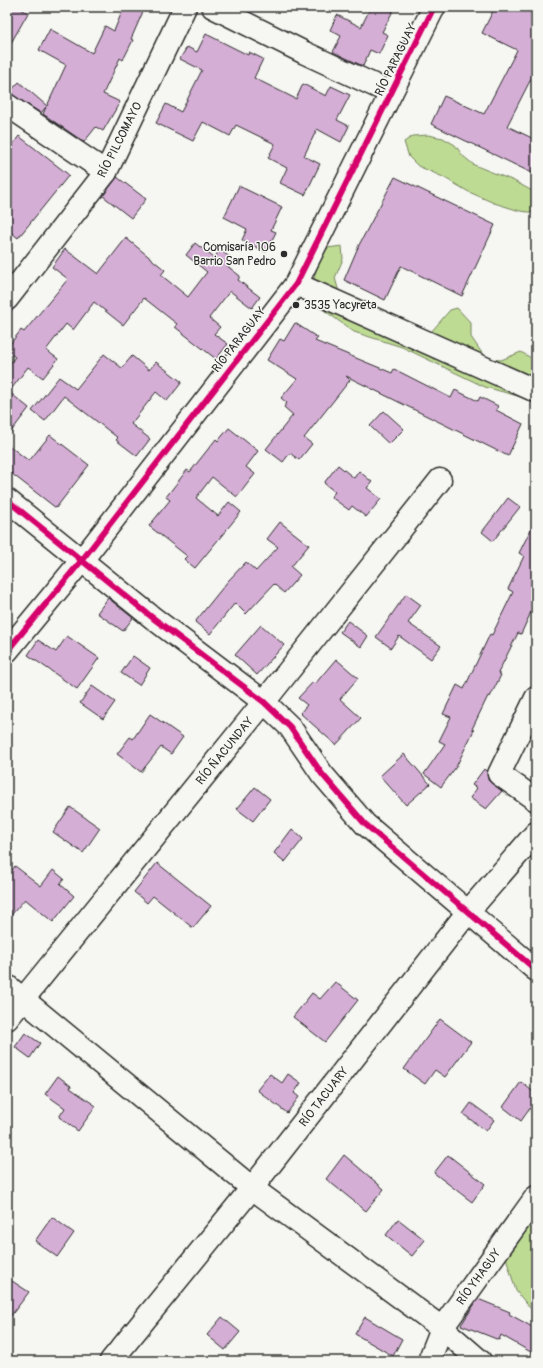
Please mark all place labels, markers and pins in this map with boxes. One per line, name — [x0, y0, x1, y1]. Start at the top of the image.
place label: Comisaría 106 Barrio San Pedro — [193, 240, 277, 269]
marker: Comisaría 106 Barrio San Pedro — [279, 249, 289, 259]
place label: 3535 Yacyreta — [304, 298, 377, 313]
marker: 3535 Yacyreta — [291, 300, 301, 310]

